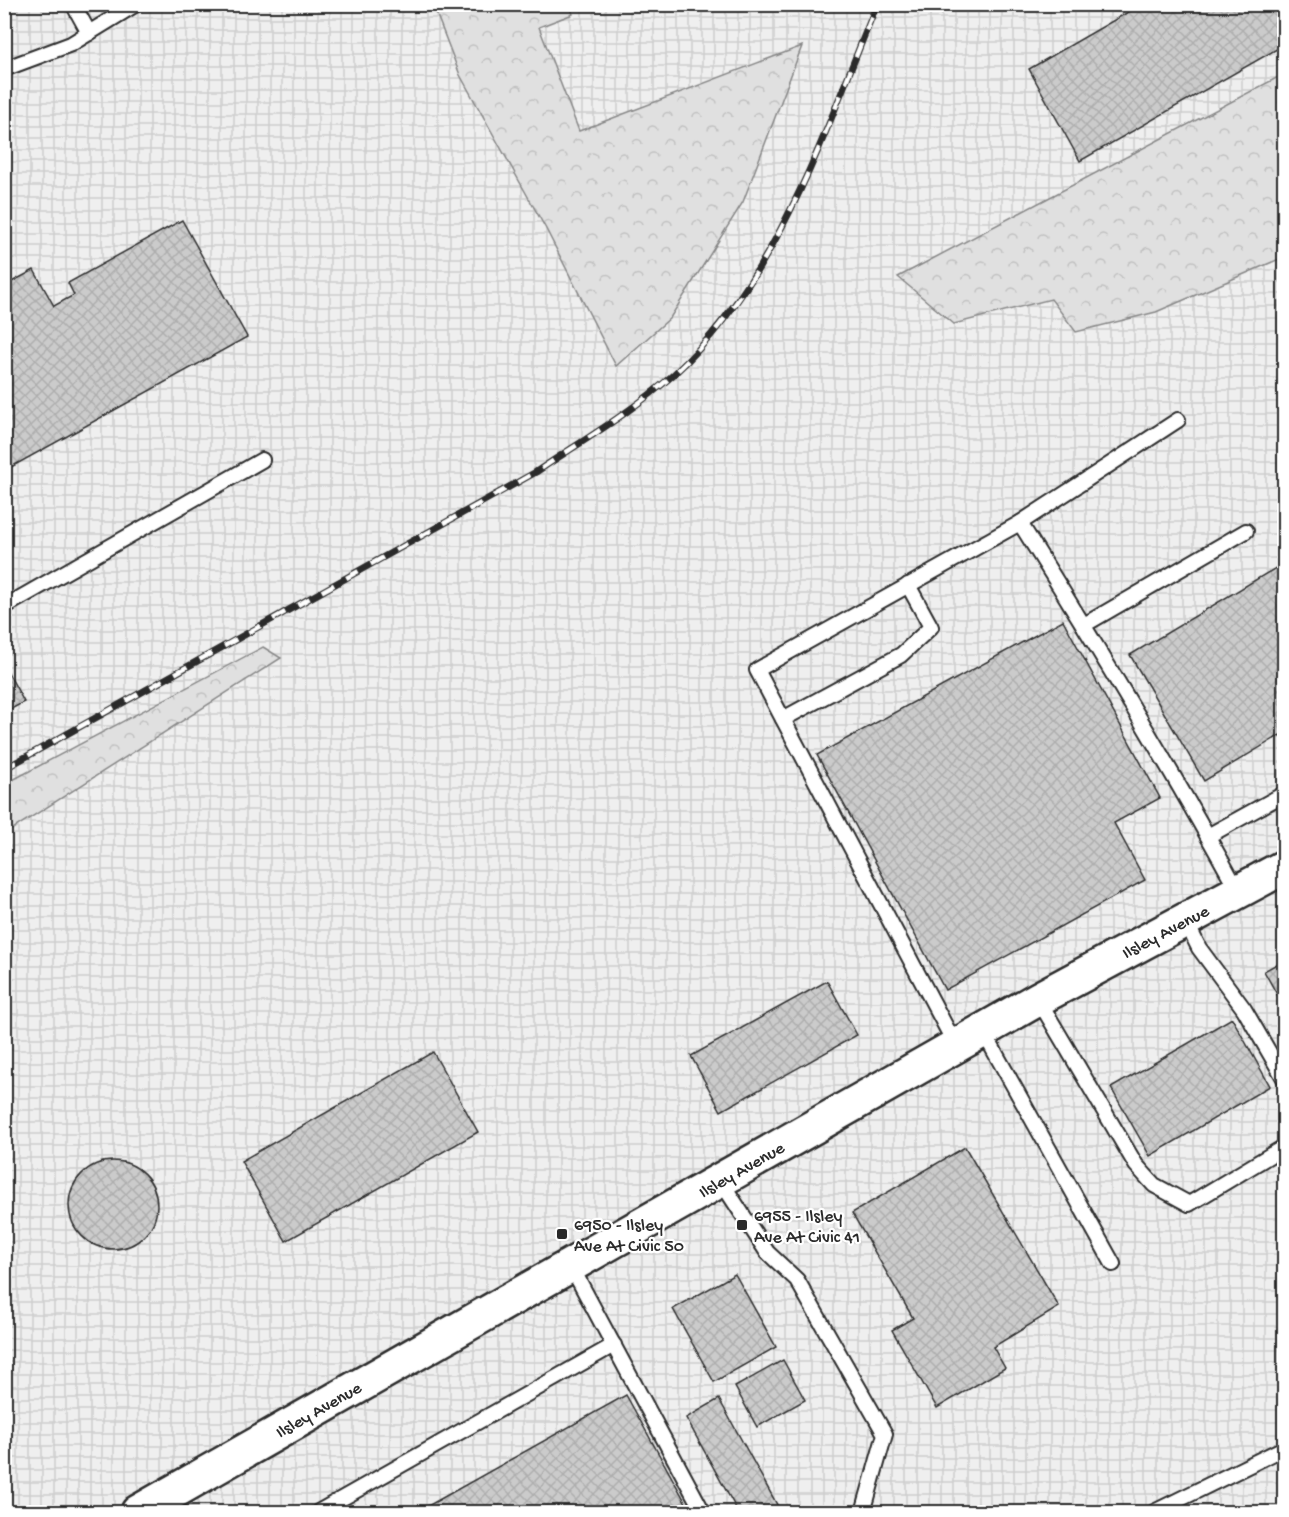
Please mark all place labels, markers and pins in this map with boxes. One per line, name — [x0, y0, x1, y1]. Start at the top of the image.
place label: 6955 - Ilsley Ave At Civic 41 — [754, 1207, 860, 1249]
place label: 6950 - Ilsley Ave At Civic 50 — [574, 1216, 684, 1258]
marker: 6955 - Ilsley Ave At Civic 41 — [735, 1218, 749, 1232]
marker: 6950 - Ilsley Ave At Civic 50 — [555, 1227, 569, 1241]

